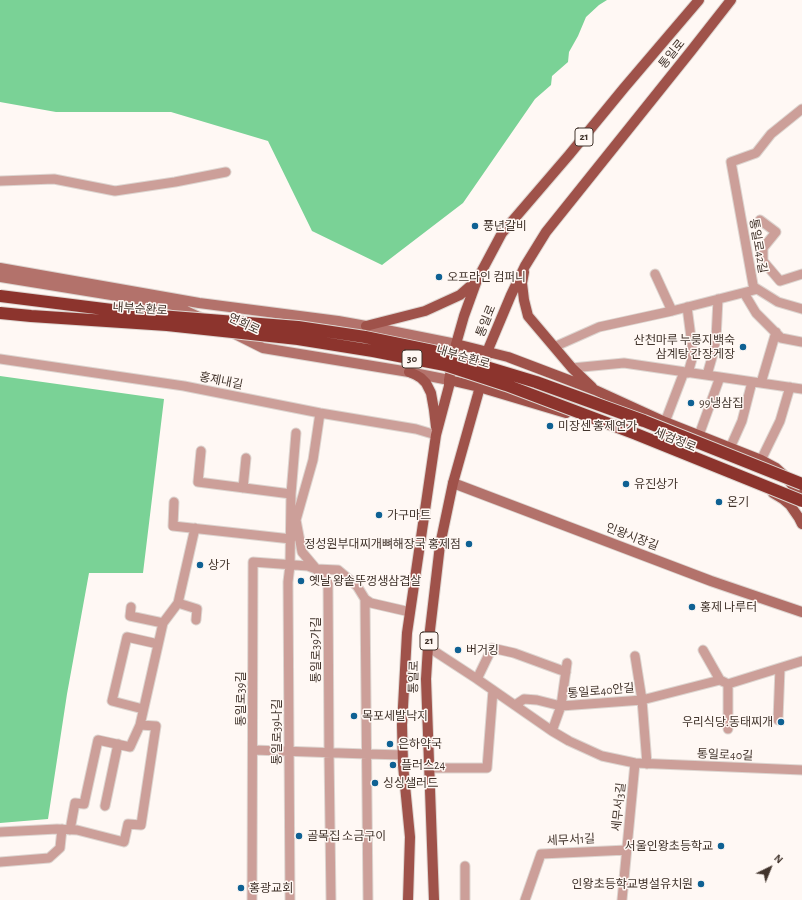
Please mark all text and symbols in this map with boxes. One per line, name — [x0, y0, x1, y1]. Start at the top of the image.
street label: 통일로 — [656, 37, 688, 71]
road number: 21 — [575, 128, 593, 146]
street label: 통일로42길 — [746, 217, 770, 275]
place label: 풍년갈비 — [483, 219, 527, 233]
marker: 풍년갈비 — [470, 221, 480, 231]
place label: 오프라인 컴퍼니 — [447, 270, 526, 284]
marker: 오프라인 컴퍼니 — [434, 272, 444, 282]
street label: 내부순환로 — [112, 300, 168, 318]
street label: 통일로 — [473, 303, 499, 339]
street label: 연희로 — [226, 310, 262, 338]
place label: 산천마루 누룽지백숙 삼계탕 간장게장 — [634, 333, 735, 361]
street label: 내부순환로 — [434, 342, 492, 372]
marker: 산천마루 누룽지백숙 삼계탕 간장게장 — [738, 342, 748, 352]
road number: 30 — [402, 350, 422, 368]
street label: 홍제내길 — [198, 370, 244, 392]
place label: 99냉삼집 — [699, 396, 743, 410]
marker: 99냉삼집 — [686, 398, 696, 408]
place label: 미장센 홍제연가 — [558, 419, 637, 433]
marker: 미장센 홍제연가 — [545, 421, 555, 431]
street label: 세검정로 — [652, 425, 698, 455]
place label: 유진상가 — [634, 477, 678, 491]
marker: 유진상가 — [621, 479, 631, 489]
place label: 온기 — [727, 495, 749, 509]
marker: 온기 — [714, 497, 724, 507]
place label: 가구마트 — [387, 508, 431, 522]
marker: 가구마트 — [374, 510, 384, 520]
street label: 인왕시장길 — [604, 520, 660, 554]
place label: 정성원부대찌개뼈해장국 홍제점 — [304, 537, 461, 551]
marker: 정성원부대찌개뼈해장국 홍제점 — [464, 539, 474, 549]
place label: 상가 — [208, 558, 230, 572]
marker: 상가 — [195, 560, 205, 570]
place label: 옛날 왕솥뚜껑생삼겹살 — [309, 574, 421, 588]
marker: 옛날 왕솥뚜껑생삼겹살 — [296, 576, 306, 586]
place label: 홍제 나루터 — [700, 600, 757, 614]
marker: 홍제 나루터 — [687, 602, 697, 612]
street label: 통일로39가길 — [309, 617, 323, 683]
road number: 21 — [420, 632, 438, 650]
place label: 버거킹 — [466, 643, 499, 657]
marker: 버거킹 — [453, 645, 463, 655]
street label: 통일로 — [407, 660, 421, 694]
street label: 통일로39길 — [234, 672, 248, 726]
street label: 통일로40안길 — [567, 681, 635, 701]
street label: 통일로39나길 — [270, 699, 284, 765]
place label: 목포세발낙지 — [362, 709, 428, 723]
marker: 목포세발낙지 — [349, 711, 359, 721]
place label: 우리식당.동태찌개 — [682, 715, 773, 729]
marker: 우리식당.동태찌개 — [776, 717, 786, 727]
place label: 은하약국 — [398, 737, 442, 751]
marker: 은하약국 — [385, 739, 395, 749]
street label: 통일로40길 — [697, 747, 753, 763]
place label: 플러스24 — [401, 758, 445, 772]
marker: 플러스24 — [388, 760, 398, 770]
place label: 싱싱샐러드 — [383, 776, 438, 790]
marker: 싱싱샐러드 — [370, 778, 380, 788]
street label: 세무서3길 — [609, 782, 629, 832]
place label: 골목집 소금구이 — [307, 829, 386, 843]
marker: 골목집 소금구이 — [294, 831, 304, 841]
street label: 세무서1길 — [547, 832, 595, 848]
place label: 서울인왕초등학교 — [625, 839, 713, 853]
marker: 서울인왕초등학교 — [716, 841, 726, 851]
north arrow — [750, 848, 790, 888]
text: N — [772, 852, 785, 865]
place label: 인왕초등학교병설유치원 — [572, 877, 693, 891]
marker: 인왕초등학교병설유치원 — [696, 879, 706, 889]
place label: 홍광교회 — [249, 881, 293, 895]
marker: 홍광교회 — [236, 883, 246, 893]

